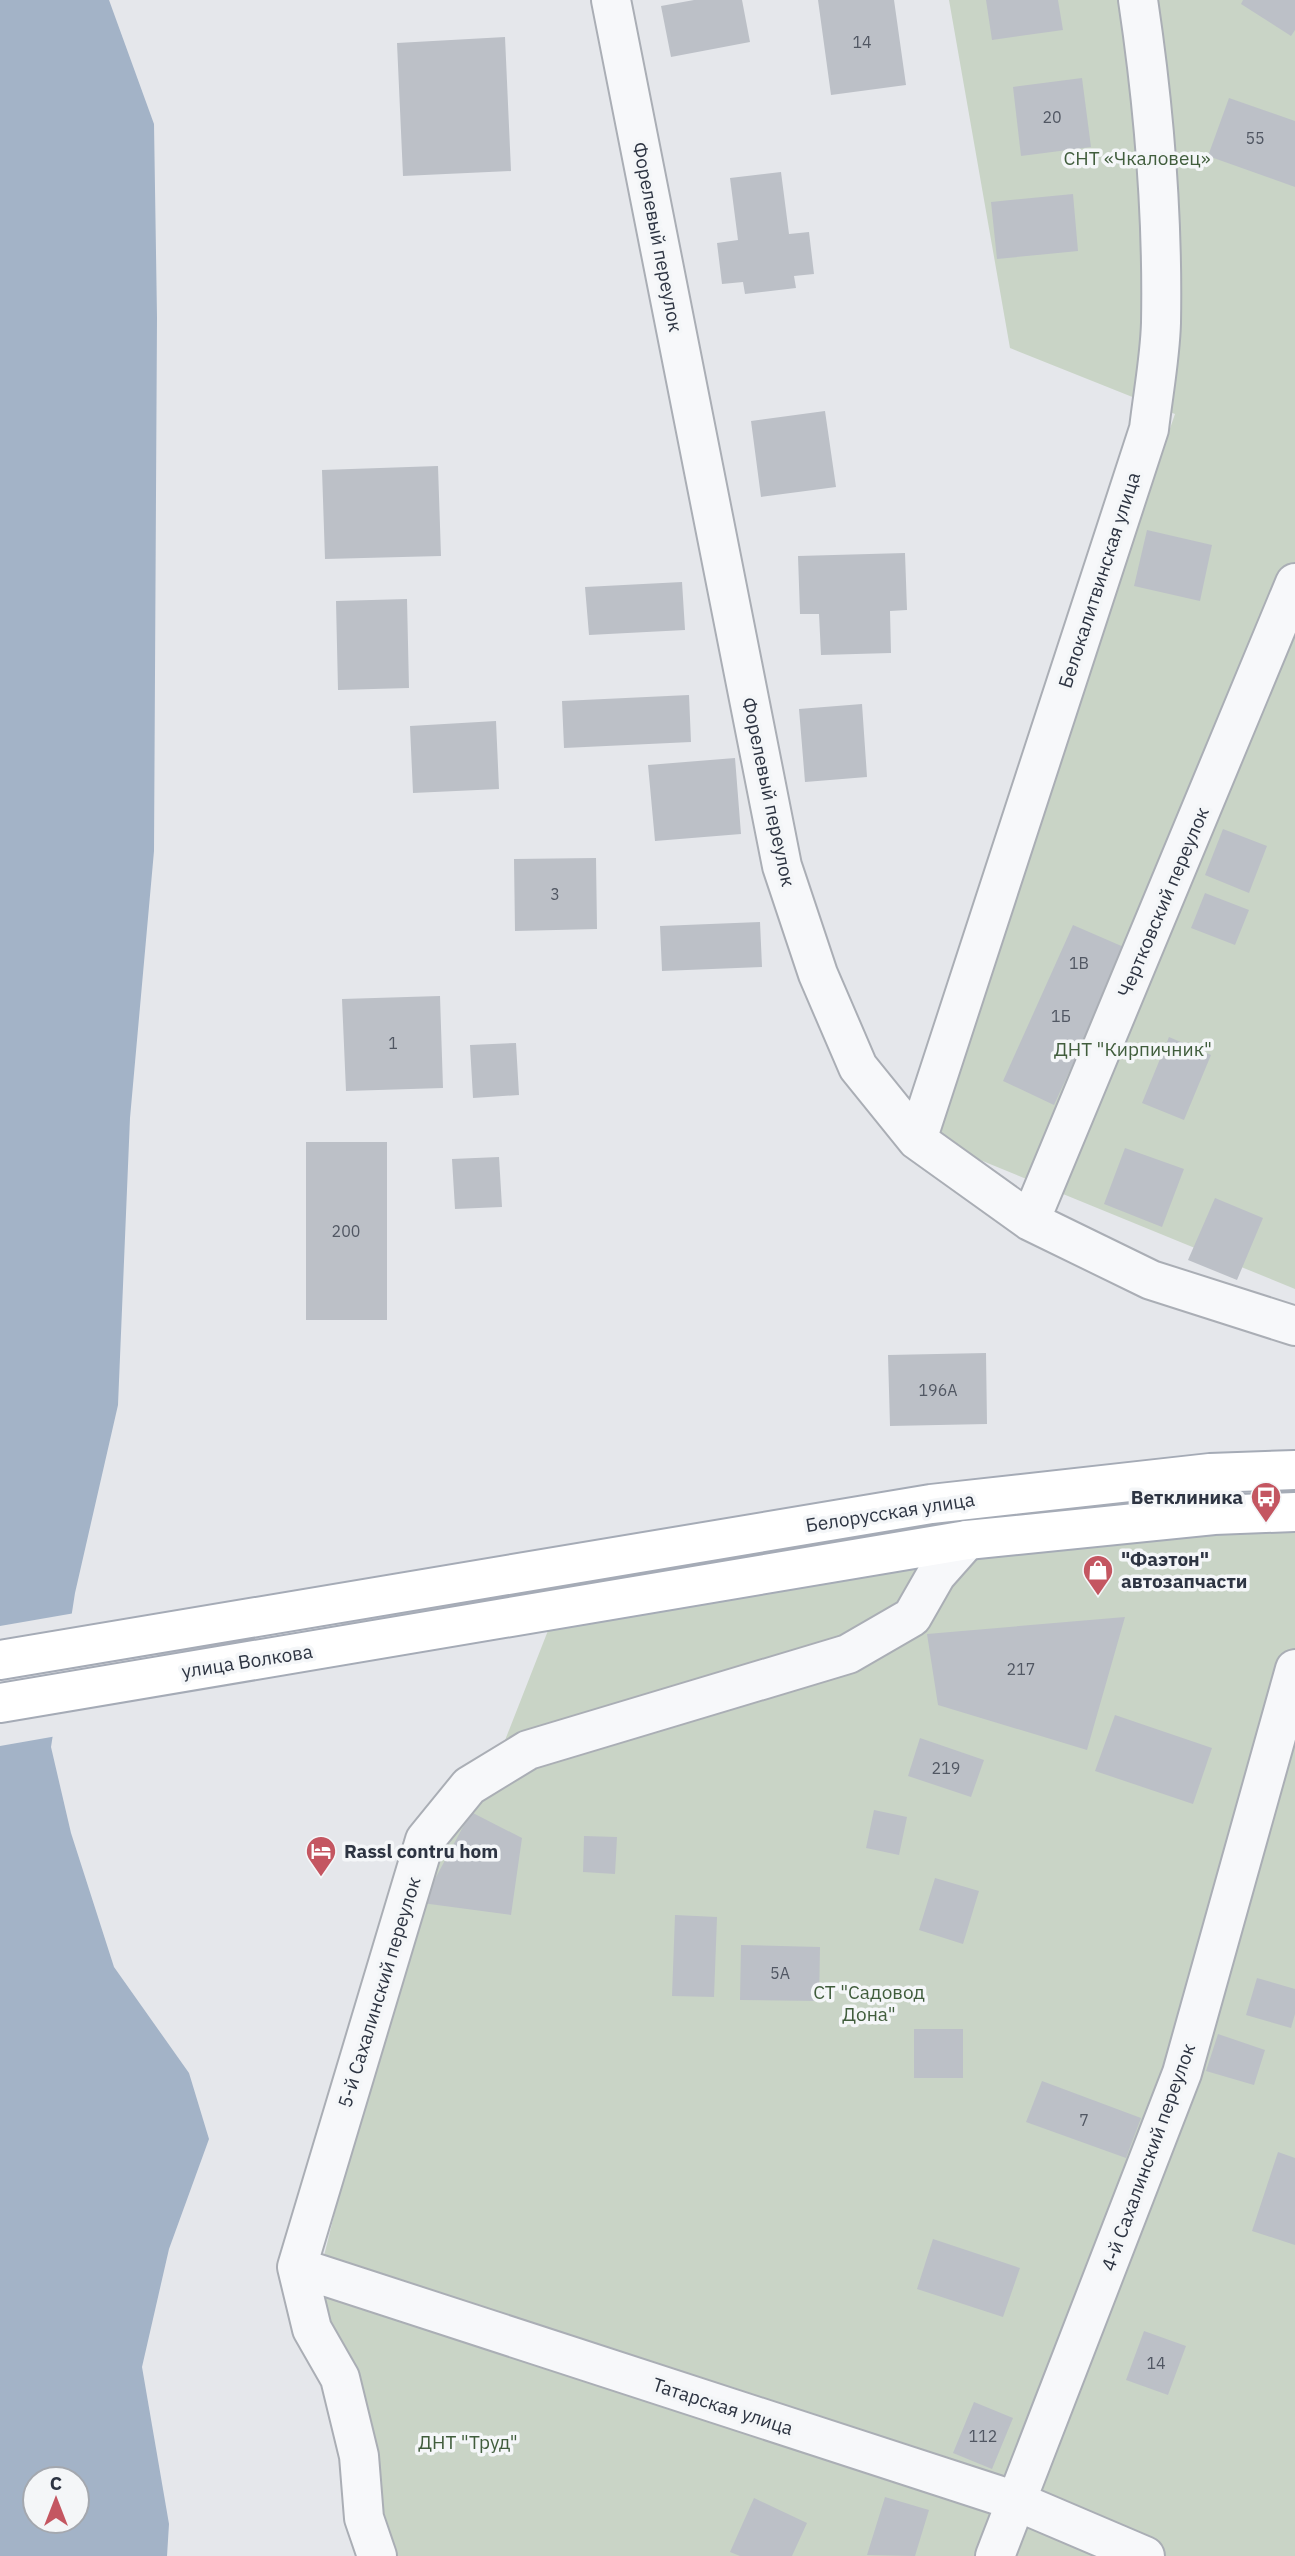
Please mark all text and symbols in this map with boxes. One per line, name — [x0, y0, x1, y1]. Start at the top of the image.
house number: 14 — [852, 32, 872, 52]
house number: 20 — [1042, 107, 1062, 127]
house number: 55 — [1245, 128, 1265, 148]
street label: Форелевый переулок — [628, 140, 688, 334]
park label: СНТ «Чкаловец» — [1064, 146, 1211, 170]
street label: Белокалитвинская улица — [1053, 469, 1145, 691]
street label: Форелевый переулок — [737, 695, 801, 889]
street label: Чертковский переулок — [1112, 803, 1214, 1001]
house number: 3 — [550, 884, 560, 904]
house number: 1В — [1069, 953, 1089, 973]
house number: 1Б — [1051, 1006, 1071, 1026]
house number: 1 — [388, 1033, 398, 1053]
park label: ДНТ "Кирпичник" — [1054, 1037, 1212, 1061]
house number: 200 — [332, 1221, 360, 1241]
house number: 196А — [918, 1380, 958, 1400]
bus stop icon: Ветклиника — [1249, 1480, 1283, 1524]
place label: Ветклиника — [1131, 1485, 1243, 1509]
street label: Белорусская улица — [804, 1487, 976, 1537]
place label: "Фаэтон" автозапчасти — [1121, 1547, 1247, 1593]
shop icon: "Фаэтон" автозапчасти — [1081, 1553, 1115, 1597]
street label: улица Волкова — [180, 1639, 314, 1683]
house number: 217 — [1007, 1659, 1035, 1679]
house number: 219 — [932, 1758, 960, 1778]
hotel icon: Rassl contru hom — [304, 1834, 338, 1878]
place label: Rassl contru hom — [344, 1839, 498, 1863]
street label: 5-й Сахалинский переулок — [332, 1874, 426, 2110]
house number: 5А — [770, 1963, 790, 1983]
park label: СТ "Садовод Дона" — [813, 1980, 925, 2026]
street label: 4-й Сахалинский переулок — [1096, 2040, 1200, 2274]
house number: 7 — [1079, 2110, 1089, 2130]
house number: 14 — [1146, 2353, 1166, 2373]
street label: Татарская улица — [650, 2372, 796, 2440]
house number: 112 — [969, 2426, 997, 2446]
park label: ДНТ "Труд" — [418, 2430, 518, 2454]
north arrow — [21, 2465, 91, 2535]
text: С — [50, 2471, 62, 2495]

